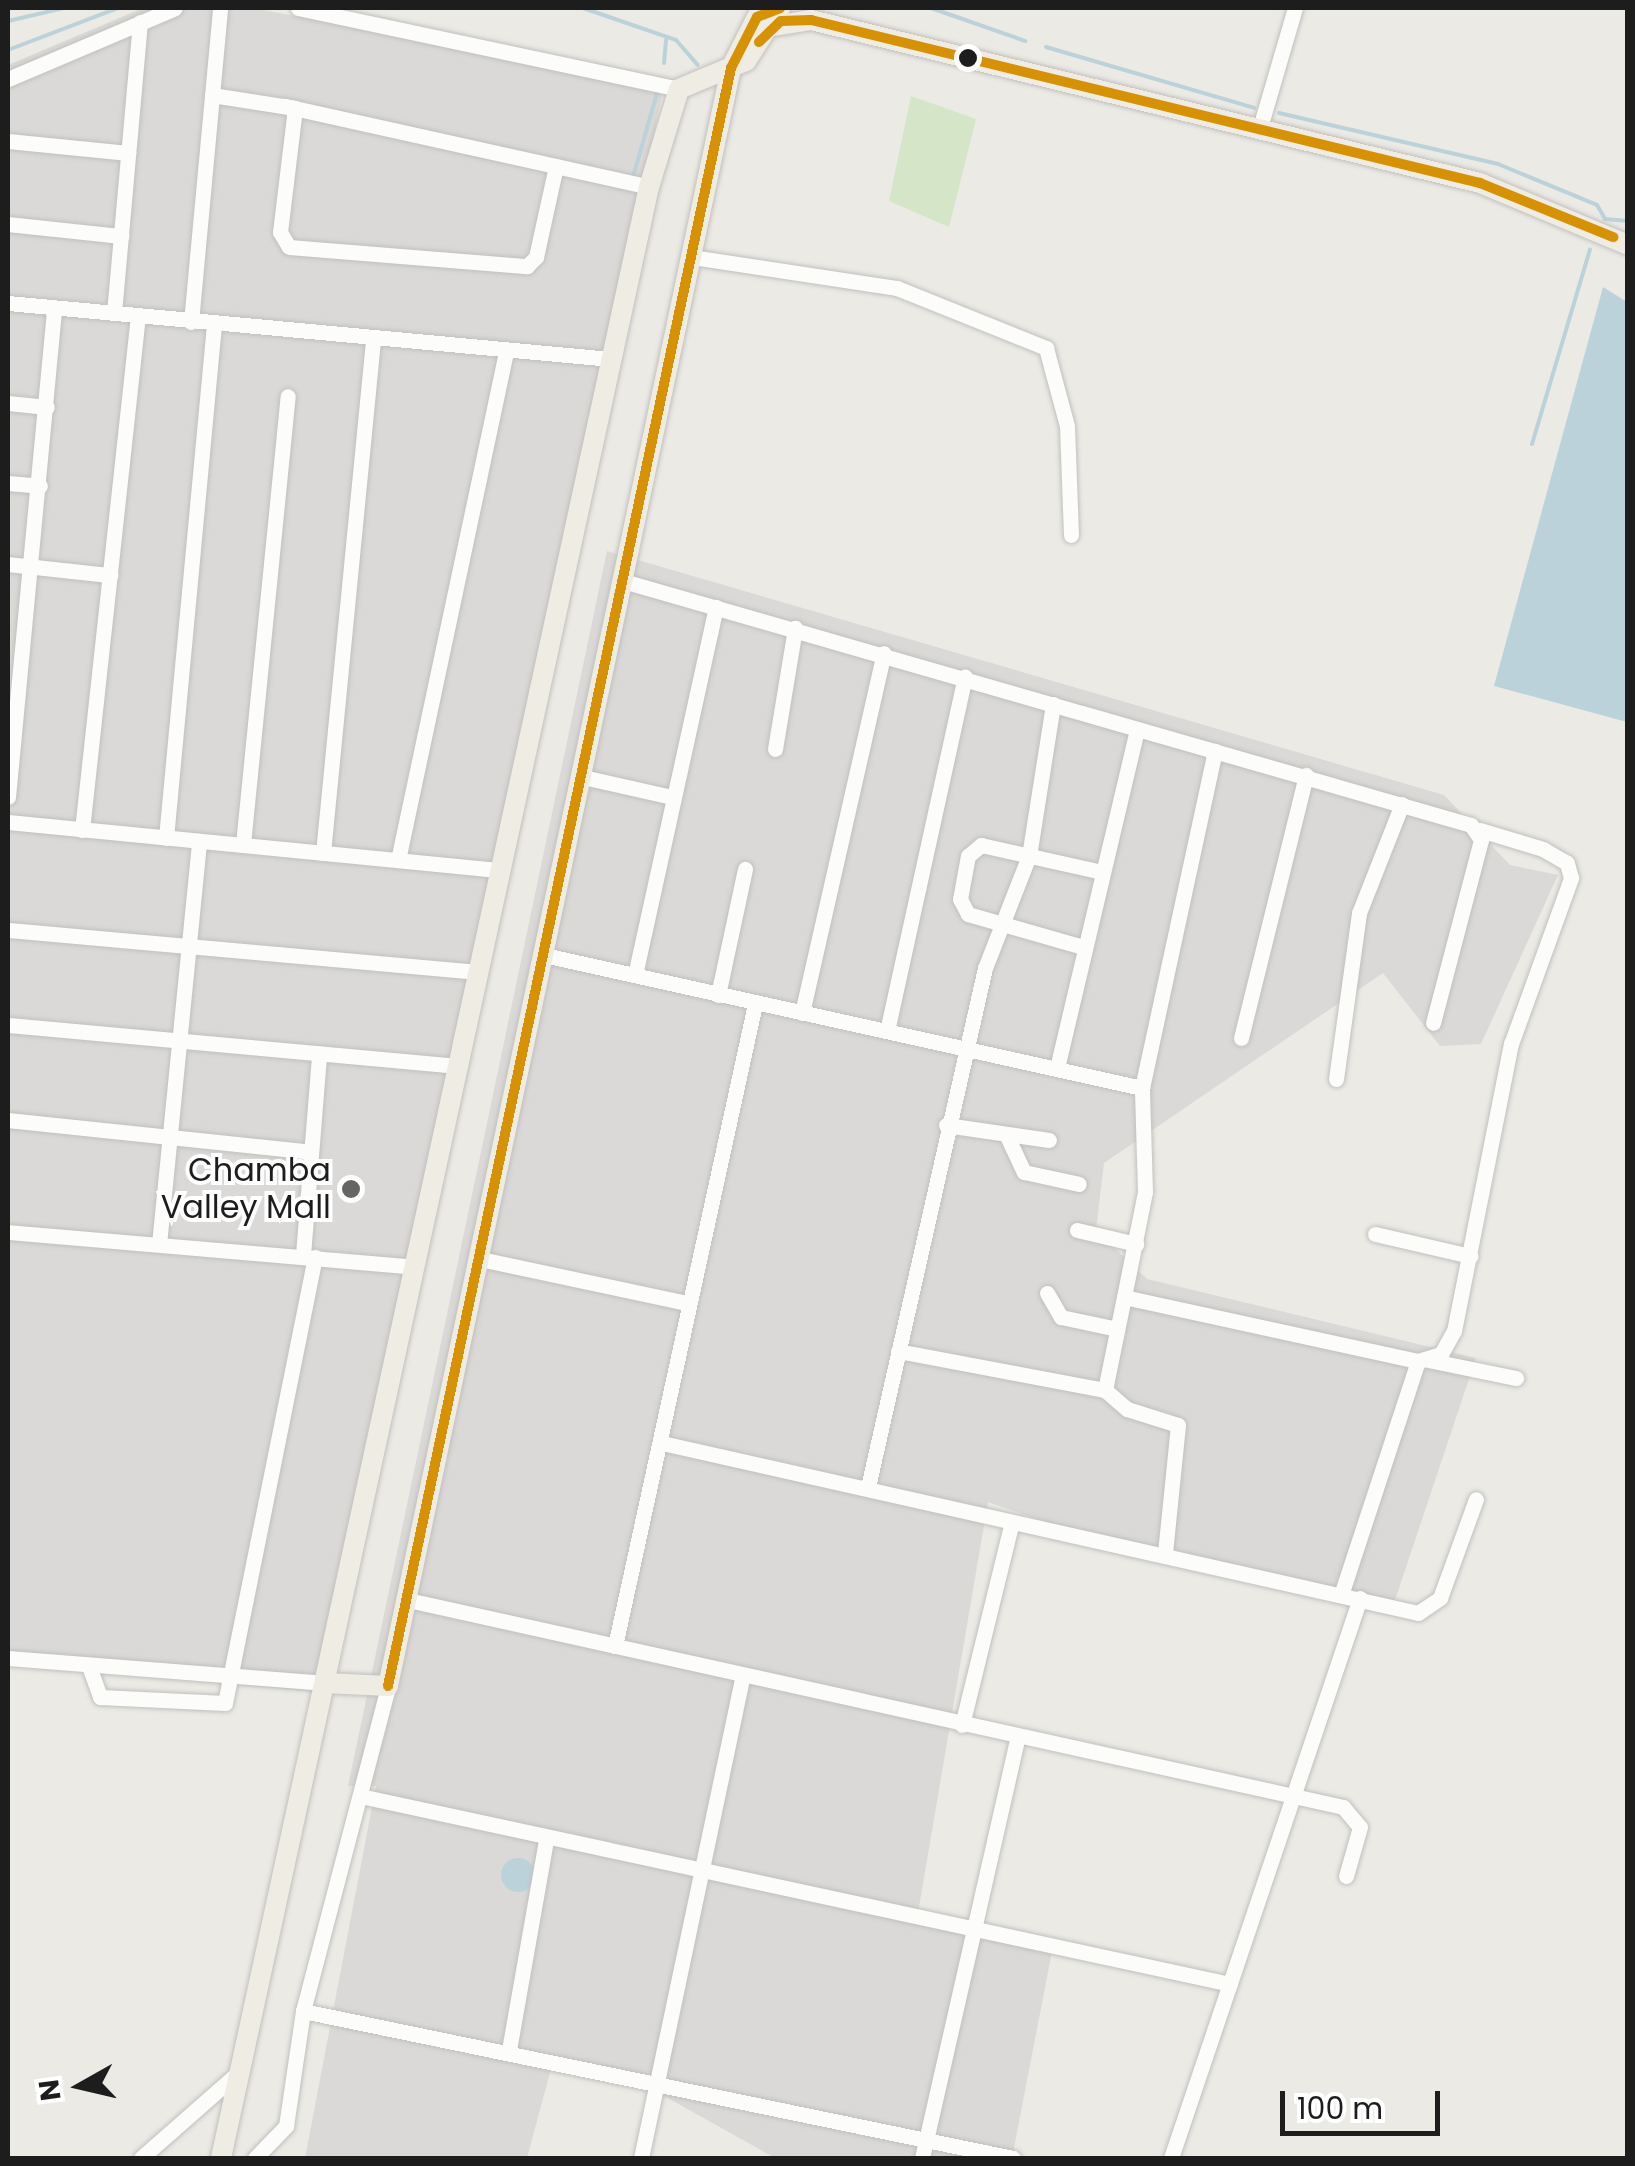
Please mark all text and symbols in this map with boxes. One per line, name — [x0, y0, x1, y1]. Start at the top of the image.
unlabelled marker — [958, 48, 978, 68]
place label: Chamba Valley Mall — [161, 1152, 331, 1227]
marker: Chamba Valley Mall — [340, 1178, 362, 1200]
north arrow — [30, 2036, 130, 2136]
scale bar — [1285, 2071, 1445, 2133]
text: N — [29, 2077, 71, 2103]
text: 100 m — [1297, 2087, 1383, 2130]

